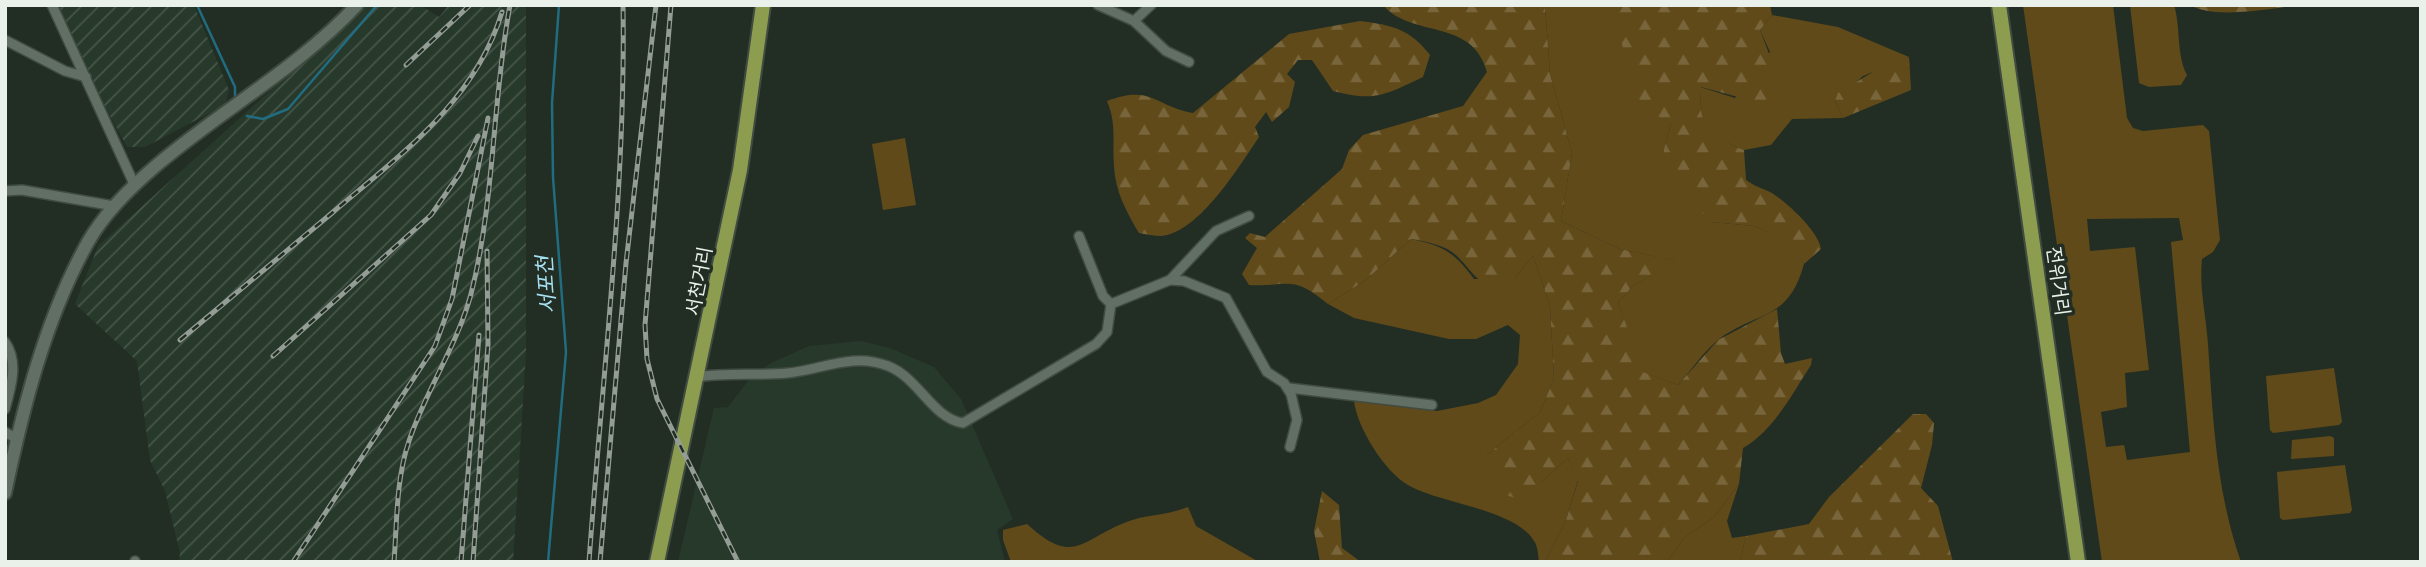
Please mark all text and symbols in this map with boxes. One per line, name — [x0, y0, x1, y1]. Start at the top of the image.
street label: 서천거리 — [680, 244, 716, 318]
street label: 전위거리 — [2043, 245, 2075, 317]
water label: 서포천 — [530, 253, 559, 315]

